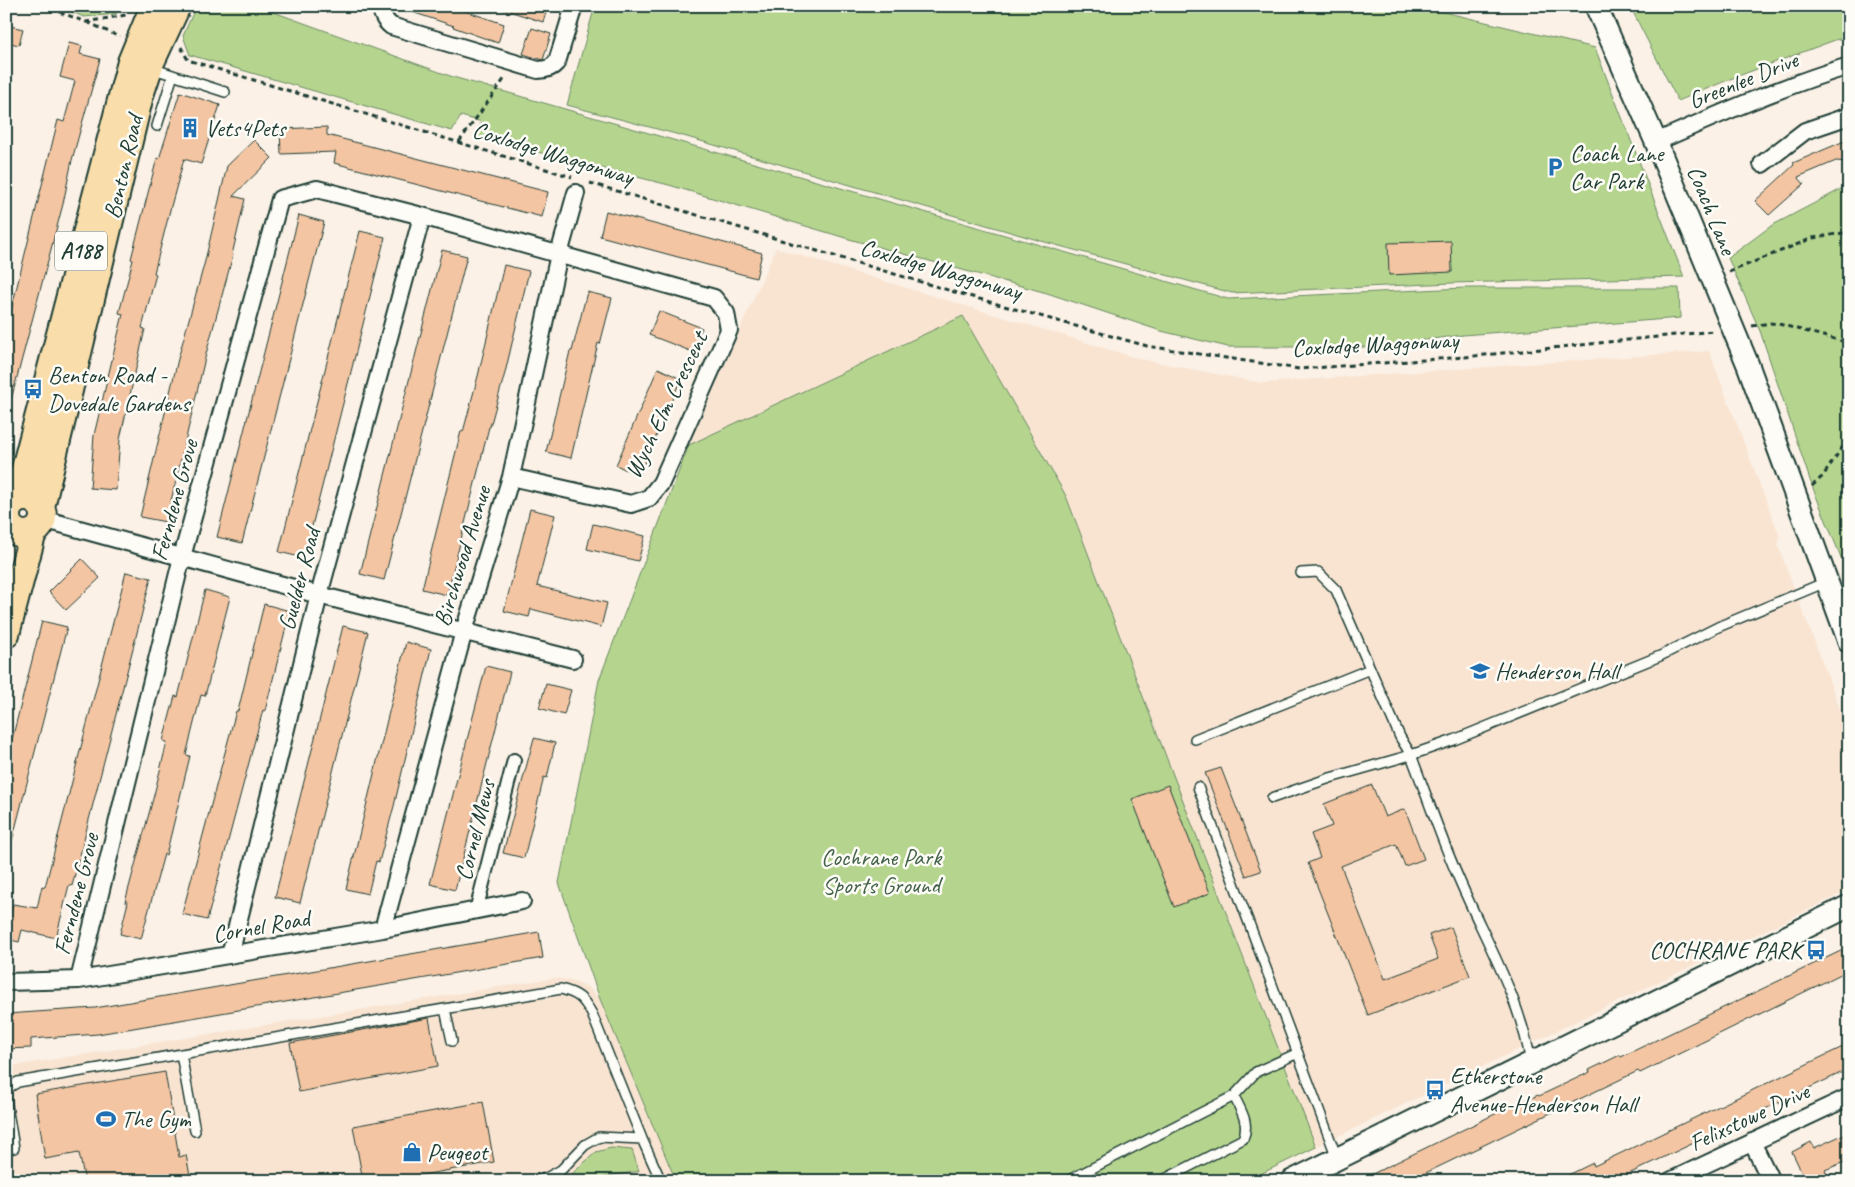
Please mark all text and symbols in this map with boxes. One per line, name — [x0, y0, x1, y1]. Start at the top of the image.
street label: Greenlee Drive — [1684, 44, 1804, 115]
street label: Benton Road — [97, 109, 150, 222]
place label: Vets4Pets — [205, 113, 287, 143]
street label: Coxlodge Waggonway — [469, 114, 639, 192]
building icon: Vets4Pets — [179, 117, 201, 139]
place label: Coach Lane Car Park — [1570, 138, 1666, 196]
parking icon: Coach Lane Car Park — [1544, 156, 1566, 178]
street label: Coach Lane — [1681, 161, 1744, 261]
road number: A188 — [55, 232, 107, 270]
street label: Coxlodge Waggonway — [857, 232, 1027, 307]
street label: Wych Elm Crescent — [618, 325, 715, 483]
street label: Coxlodge Waggonway — [1291, 325, 1461, 363]
place label: Benton Road - Dovedale Gardens — [48, 360, 192, 418]
bus stop icon: Benton Road - Dovedale Gardens — [22, 378, 44, 400]
street label: Ferndene Grove — [143, 434, 205, 564]
street label: Birchwood Avenue — [426, 480, 498, 630]
street label: Guelder Road — [271, 521, 328, 633]
place label: Henderson Hall — [1495, 656, 1622, 686]
school or university icon: Henderson Hall — [1469, 660, 1491, 682]
street label: Cornel Mews — [448, 775, 502, 883]
street label: Ferndene Grove — [46, 828, 106, 958]
park label: Cochrane Park Sports Ground — [821, 842, 943, 900]
street label: Cornel Road — [210, 902, 315, 949]
place label: COCHRANE PARK — [1649, 935, 1805, 965]
bus stop icon: COCHRANE PARK — [1805, 939, 1827, 961]
place label: Etherstone Avenue-Henderson Hall — [1450, 1061, 1640, 1119]
street label: Felixstowe Drive — [1684, 1075, 1816, 1158]
bus stop icon: Etherstone Avenue-Henderson Hall — [1424, 1079, 1446, 1101]
place label: The Gym — [121, 1104, 191, 1134]
sports icon: The Gym — [95, 1108, 117, 1130]
place label: Peugeot — [427, 1137, 489, 1167]
shop icon: Peugeot — [401, 1141, 423, 1163]

